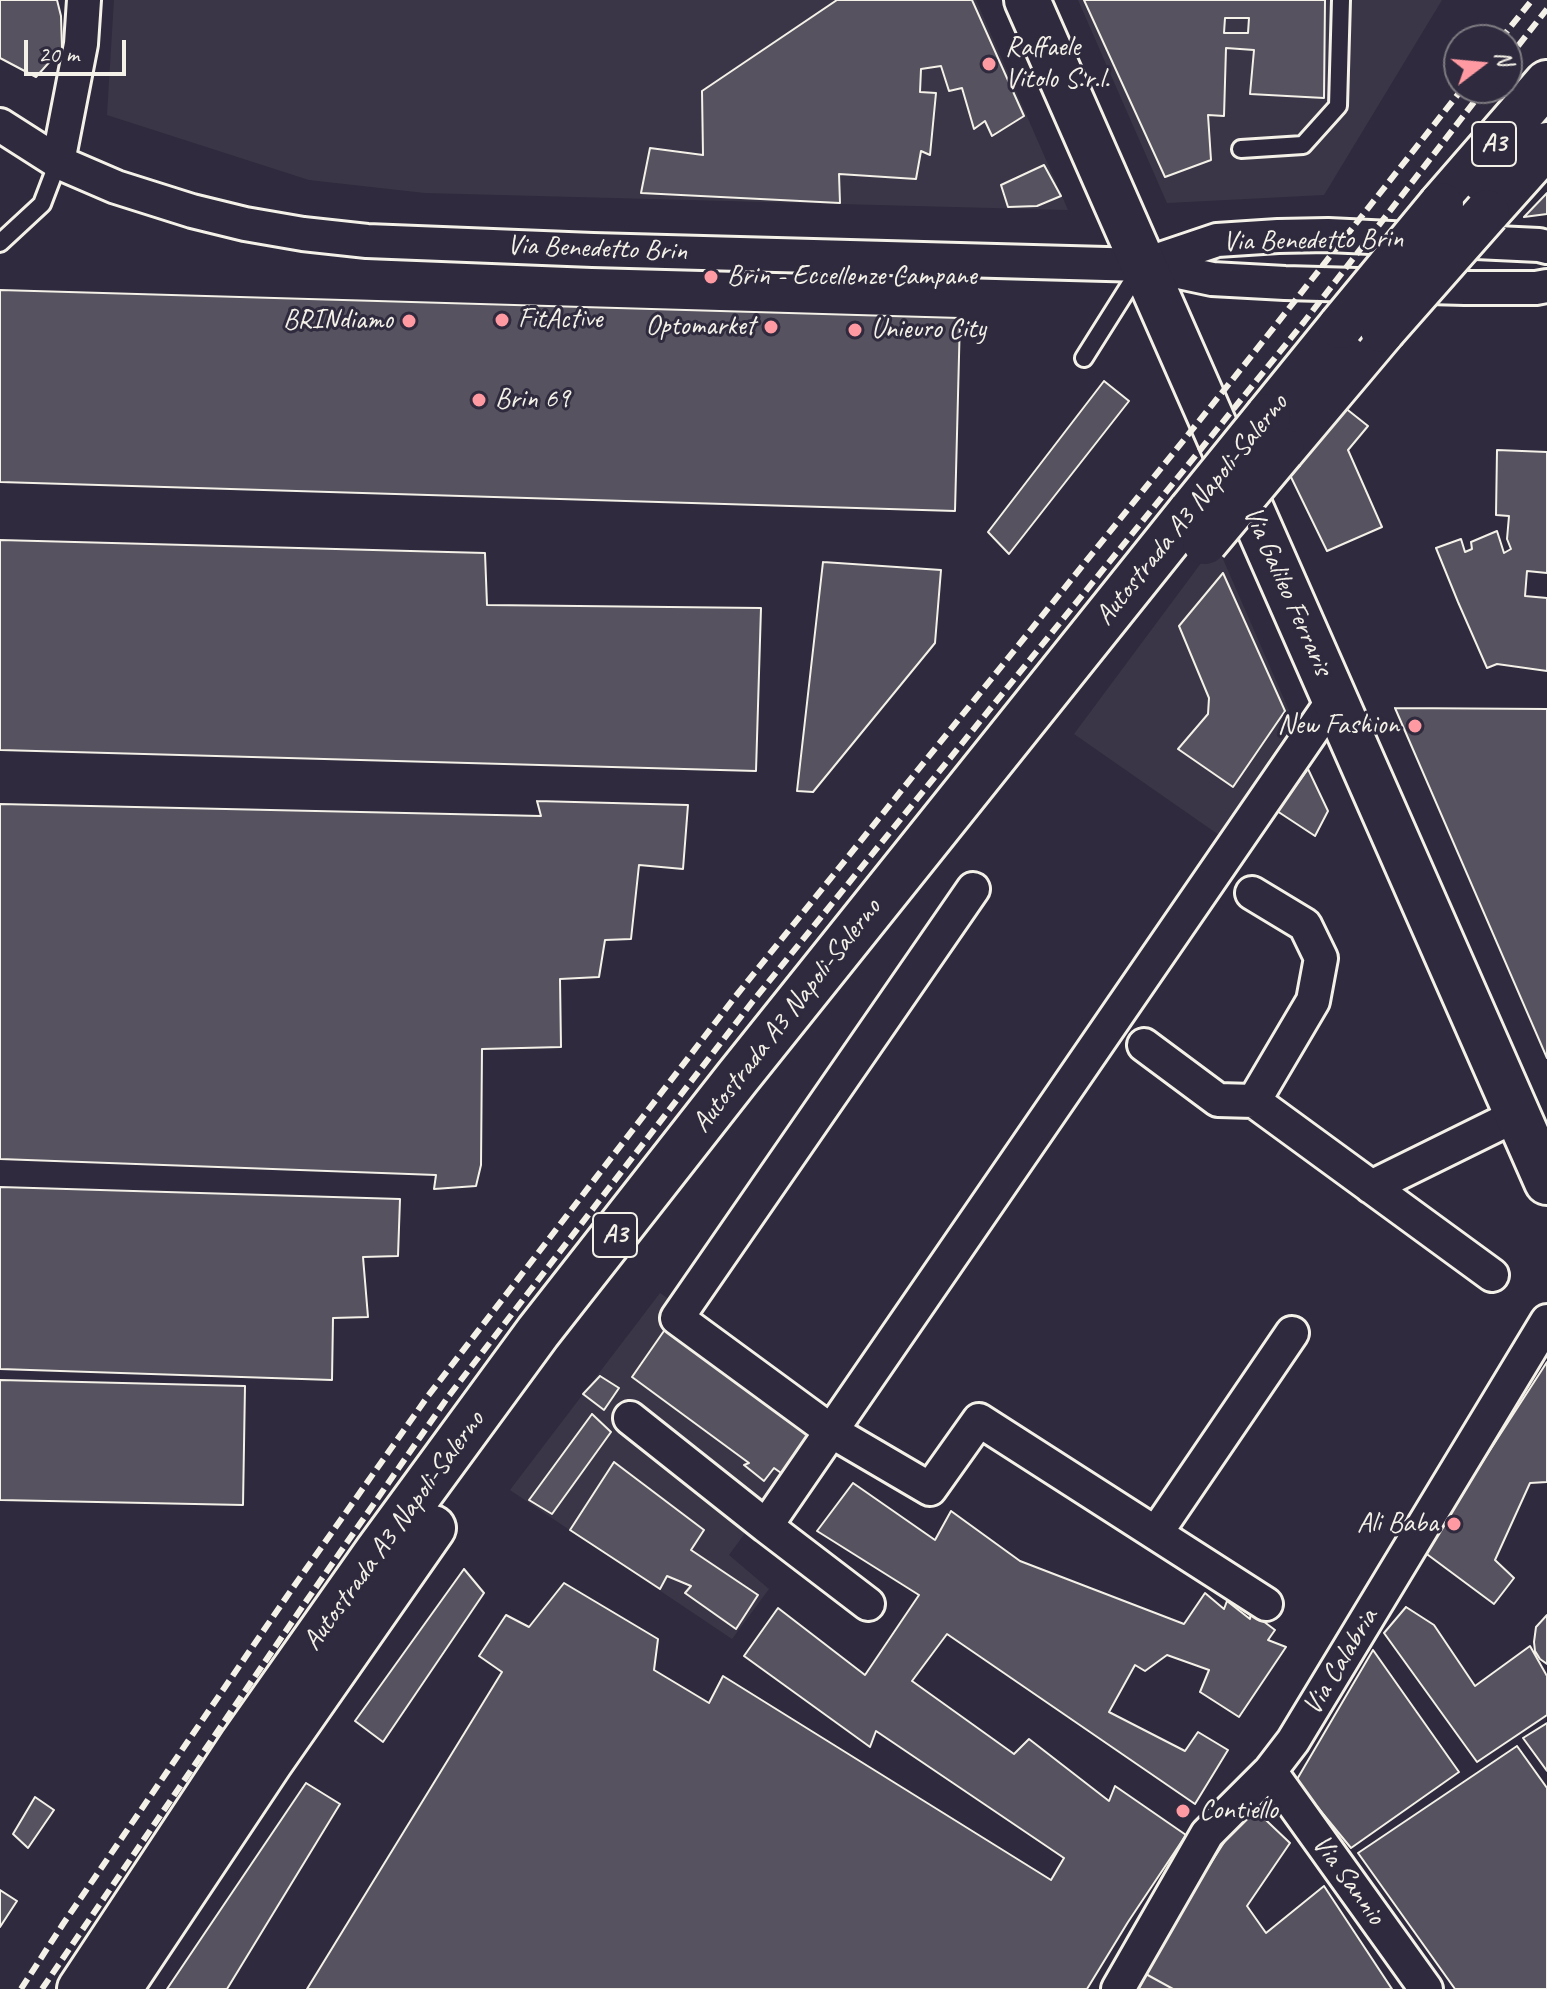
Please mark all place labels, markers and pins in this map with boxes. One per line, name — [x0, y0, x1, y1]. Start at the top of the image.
place label: Raffaele Vitolo S.r.l. — [1005, 31, 1110, 97]
marker: Raffaele Vitolo S.r.l. — [980, 55, 998, 73]
place label: Brin - Eccellenze Campane — [727, 260, 976, 294]
marker: Brin - Eccellenze Campane — [702, 268, 720, 286]
place label: FitActive — [518, 303, 602, 337]
place label: BRINdiamo — [283, 304, 393, 338]
place label: Optomarket — [646, 310, 755, 344]
marker: FitActive — [493, 311, 511, 329]
marker: BRINdiamo — [400, 312, 418, 330]
place label: Unieuro City — [871, 313, 986, 347]
marker: Optomarket — [762, 318, 780, 336]
marker: Unieuro City — [846, 321, 864, 339]
place label: Brin 69 — [495, 383, 570, 417]
marker: Brin 69 — [470, 391, 488, 409]
place label: New Fashion — [1278, 709, 1399, 743]
marker: New Fashion — [1406, 717, 1424, 735]
place label: Ali Baba — [1357, 1507, 1438, 1541]
marker: Ali Baba — [1445, 1515, 1463, 1533]
place label: Contiello — [1199, 1794, 1278, 1828]
marker: Contiello — [1174, 1802, 1192, 1820]

